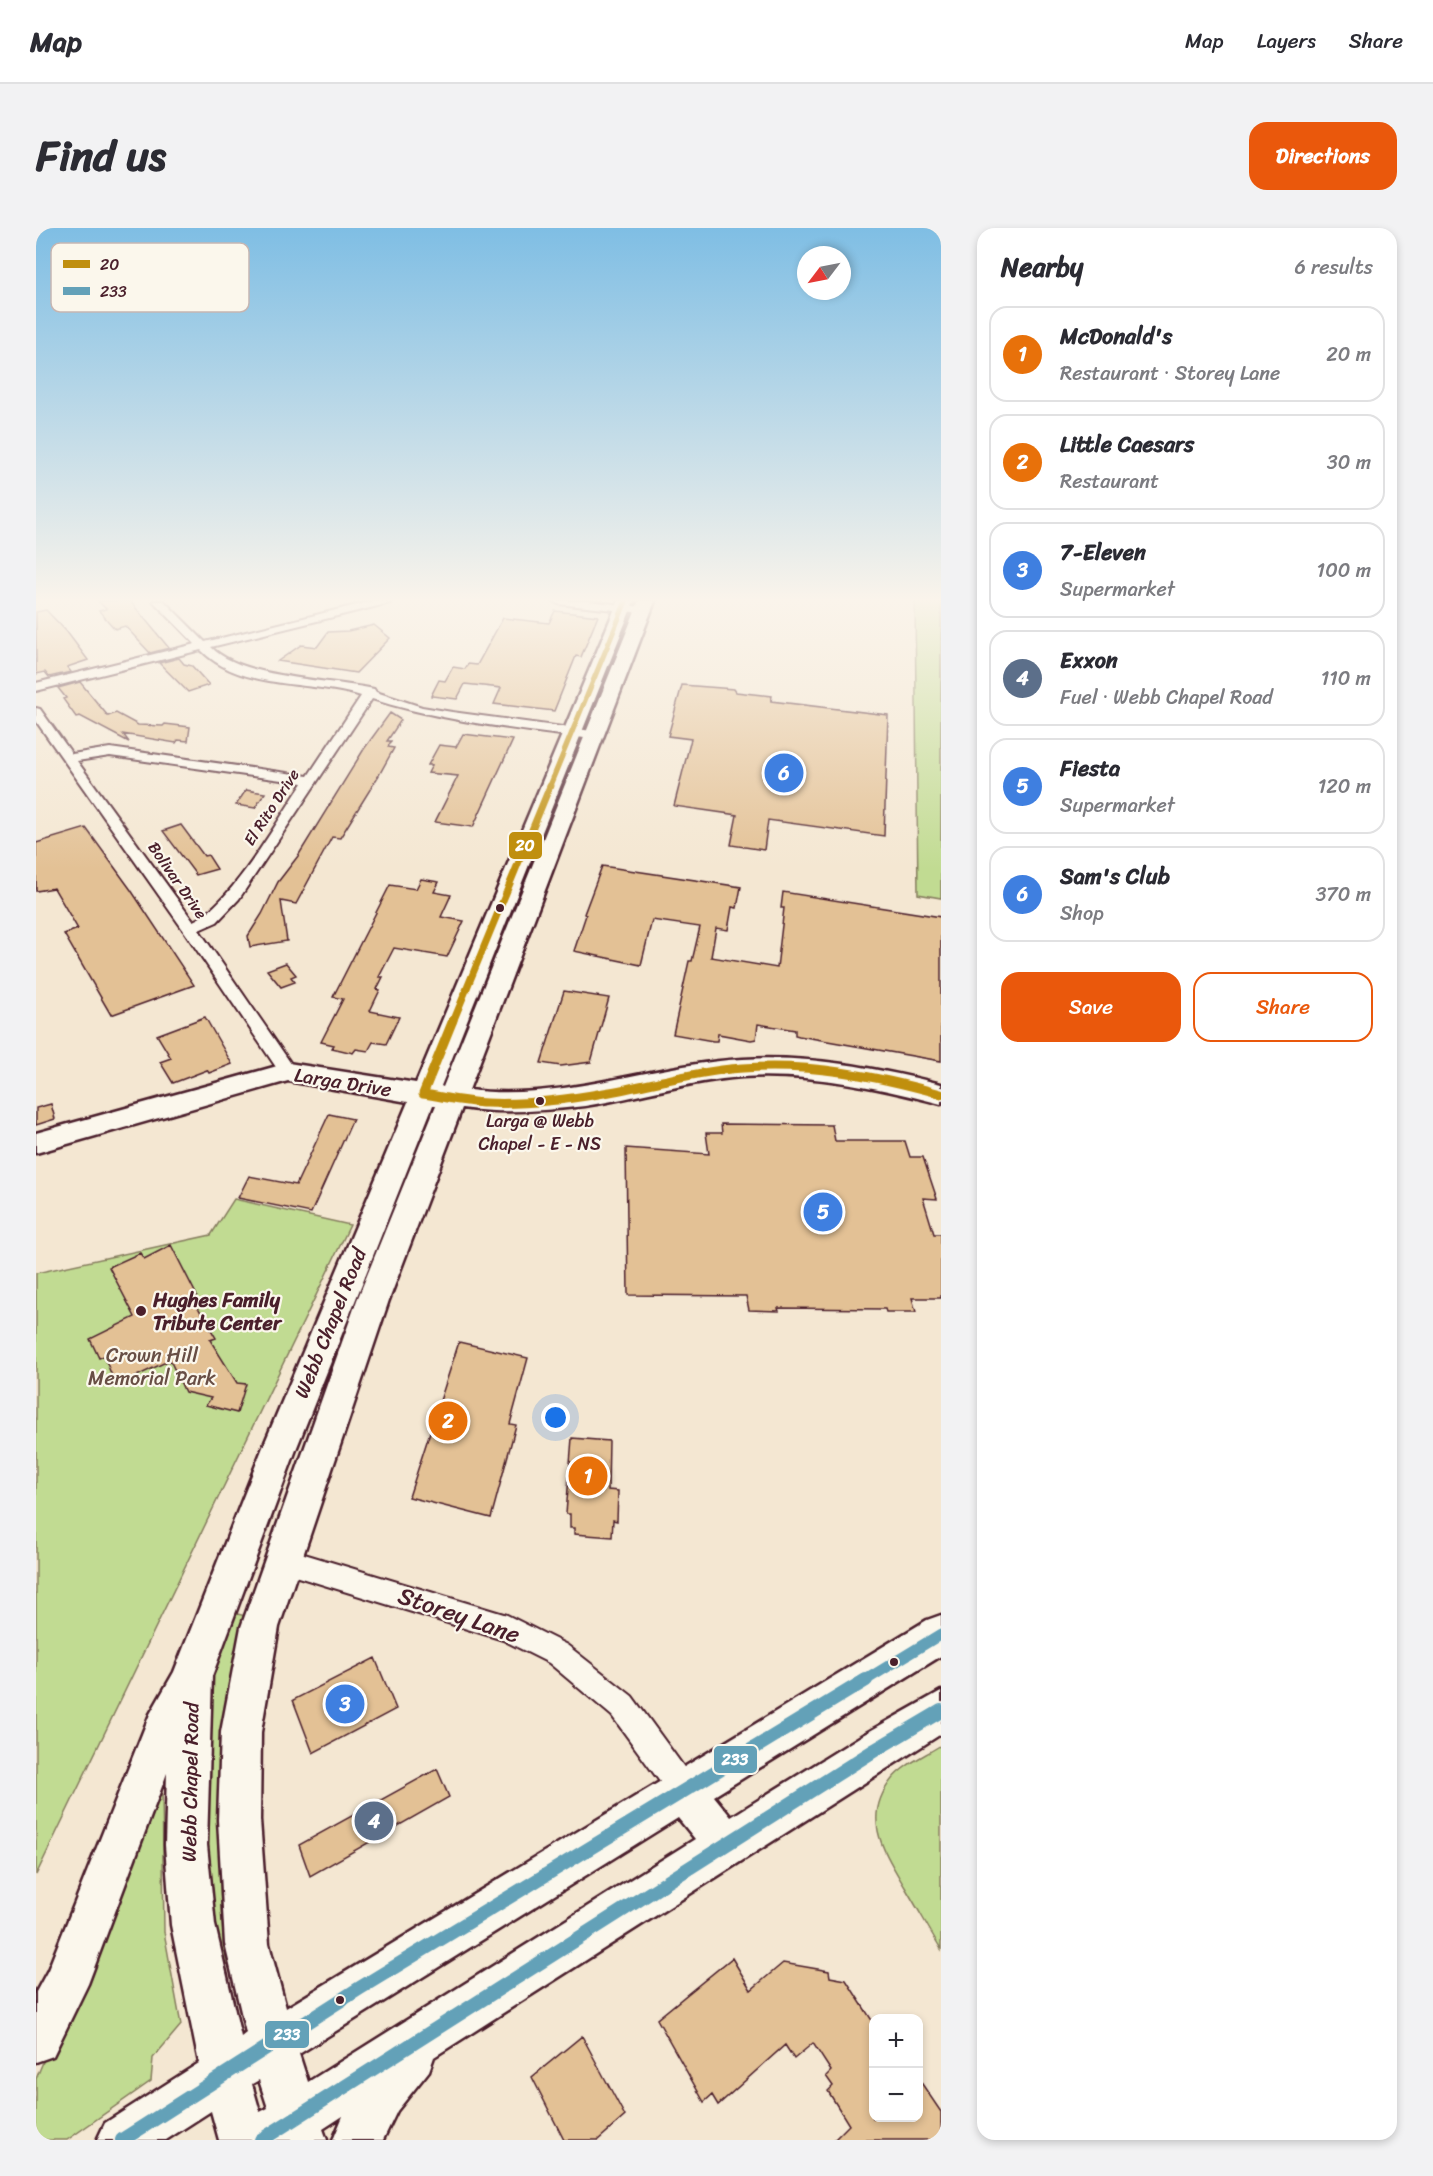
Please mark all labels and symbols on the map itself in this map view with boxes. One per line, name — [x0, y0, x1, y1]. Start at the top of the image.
legend — [51, 243, 249, 312]
north arrow — [797, 246, 851, 300]
text: 20 — [100, 250, 119, 279]
text: 233 — [100, 277, 127, 306]
pin: 6 — [764, 750, 804, 796]
street label: El Rito Drive — [236, 763, 307, 852]
line badge: 20 — [508, 831, 543, 860]
text: 20 — [514, 831, 535, 860]
street label: Bolivar Drive — [140, 835, 215, 925]
unlabelled marker — [494, 902, 506, 914]
street label: Larga Drive — [292, 1058, 394, 1107]
marker: Larga @ Webb Chapel - E - NS — [534, 1095, 546, 1107]
place label: Larga @ Webb Chapel - E - NS — [479, 1105, 601, 1160]
pin: 5 — [804, 1190, 842, 1234]
street label: Webb Chapel Road — [284, 1241, 377, 1404]
place label: Hughes Family Tribute Center — [152, 1283, 283, 1341]
marker: Hughes Family Tribute Center — [134, 1304, 148, 1318]
park label: Crown Hill Memorial Park — [88, 1338, 216, 1396]
pin: 2 — [428, 1398, 468, 1444]
your location — [541, 1403, 570, 1432]
pin: 1 — [568, 1454, 608, 1498]
street label: Storey Lane — [392, 1574, 526, 1656]
unlabelled marker — [888, 1656, 900, 1668]
pin: 3 — [326, 1682, 364, 1726]
street label: Webb Chapel Road — [172, 1700, 209, 1862]
line badge: 233 — [713, 1745, 758, 1774]
text: 233 — [721, 1745, 749, 1774]
pin: 4 — [354, 1798, 394, 1844]
unlabelled marker — [334, 1994, 346, 2006]
line badge: 233 — [264, 2020, 310, 2049]
text: 233 — [273, 2020, 301, 2049]

